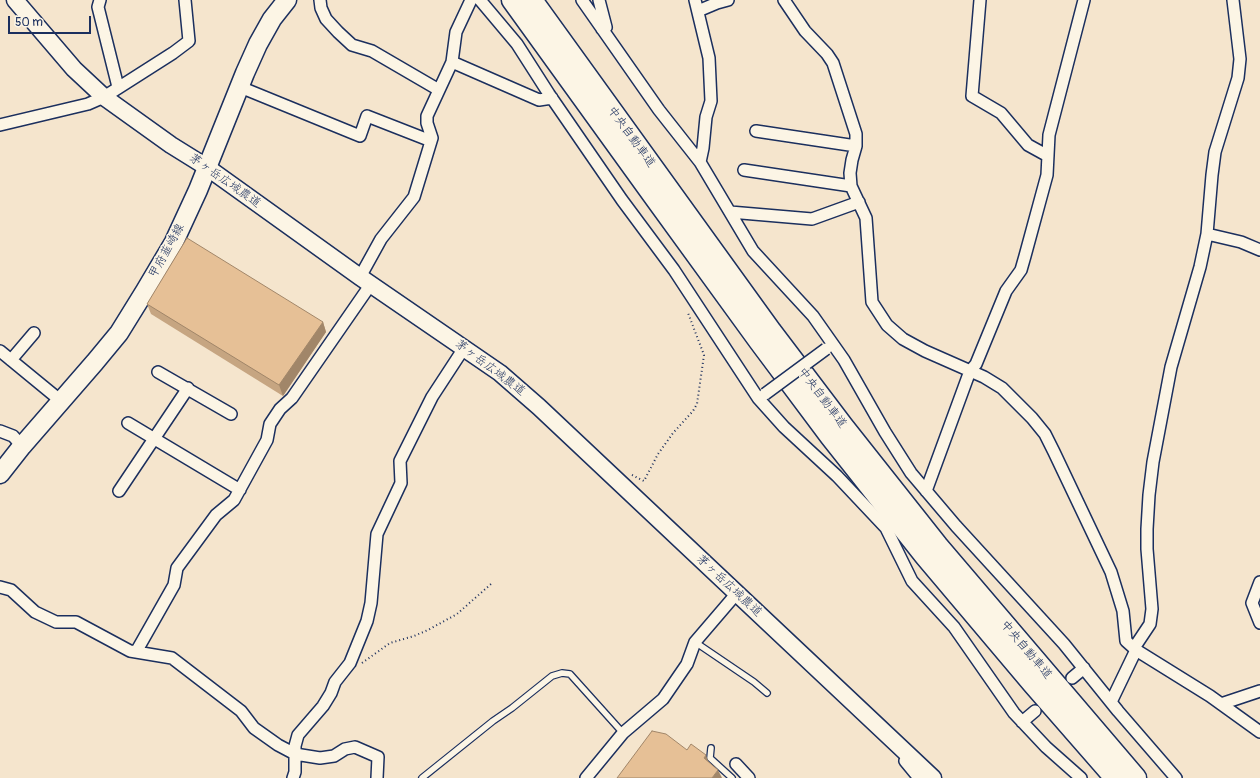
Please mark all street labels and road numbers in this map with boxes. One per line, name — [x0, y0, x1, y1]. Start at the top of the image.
street label: 中央自動車道 — [604, 104, 658, 170]
street label: 茅ヶ岳広域農道 — [186, 151, 264, 211]
street label: 甲府韮崎線 — [146, 221, 188, 281]
street label: 茅ヶ岳広域農道 — [452, 337, 528, 399]
street label: 中央自動車道 — [795, 365, 849, 431]
street label: 茅ヶ岳広域農道 — [693, 552, 765, 620]
street label: 中央自動車道 — [997, 618, 1055, 682]

